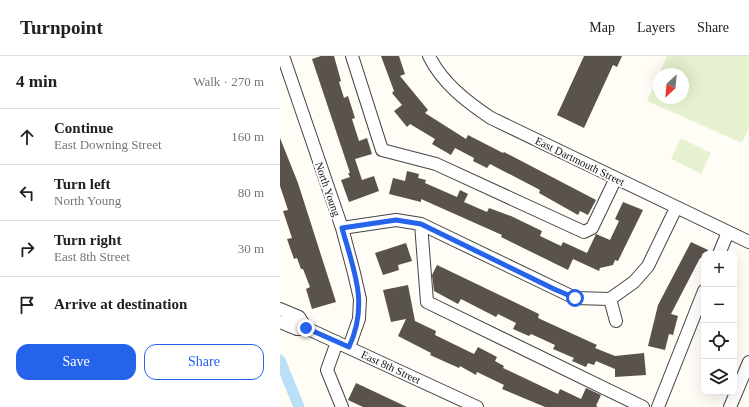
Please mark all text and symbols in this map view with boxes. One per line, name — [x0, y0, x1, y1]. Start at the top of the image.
text: Turnpoint — [20, 17, 103, 38]
text: Map — [589, 20, 615, 35]
text: Layers — [637, 20, 675, 35]
text: Share — [697, 20, 729, 35]
north arrow — [653, 68, 689, 104]
text: 4 min — [16, 72, 57, 91]
text: Walk · 270 m — [193, 74, 264, 89]
text: Continue — [54, 120, 113, 136]
icon: ahead — [16, 126, 38, 148]
text: 160 m — [231, 129, 264, 144]
street label: East Dartmouth Street — [533, 134, 627, 188]
text: East Downing Street — [54, 137, 162, 152]
street label: North Young — [313, 160, 343, 218]
text: Turn left — [54, 176, 111, 192]
icon: left — [16, 182, 38, 204]
text: 80 m — [238, 185, 264, 200]
text: North Young — [54, 193, 121, 208]
text: Turn right — [54, 232, 121, 248]
icon: right — [16, 238, 38, 260]
text: 30 m — [238, 241, 264, 256]
text: East 8th Street — [54, 249, 130, 264]
map controls — [701, 251, 737, 395]
button: + — [701, 251, 737, 287]
button: − — [701, 287, 737, 323]
route start — [566, 289, 584, 307]
icon: arrive — [16, 294, 38, 316]
text: Arrive at destination — [54, 296, 187, 312]
route end — [297, 319, 315, 337]
button: locate — [701, 323, 737, 359]
button: Save — [16, 344, 136, 380]
button: Share — [144, 344, 264, 380]
street label: East 8th Street — [359, 348, 423, 386]
button: layers — [701, 359, 737, 395]

